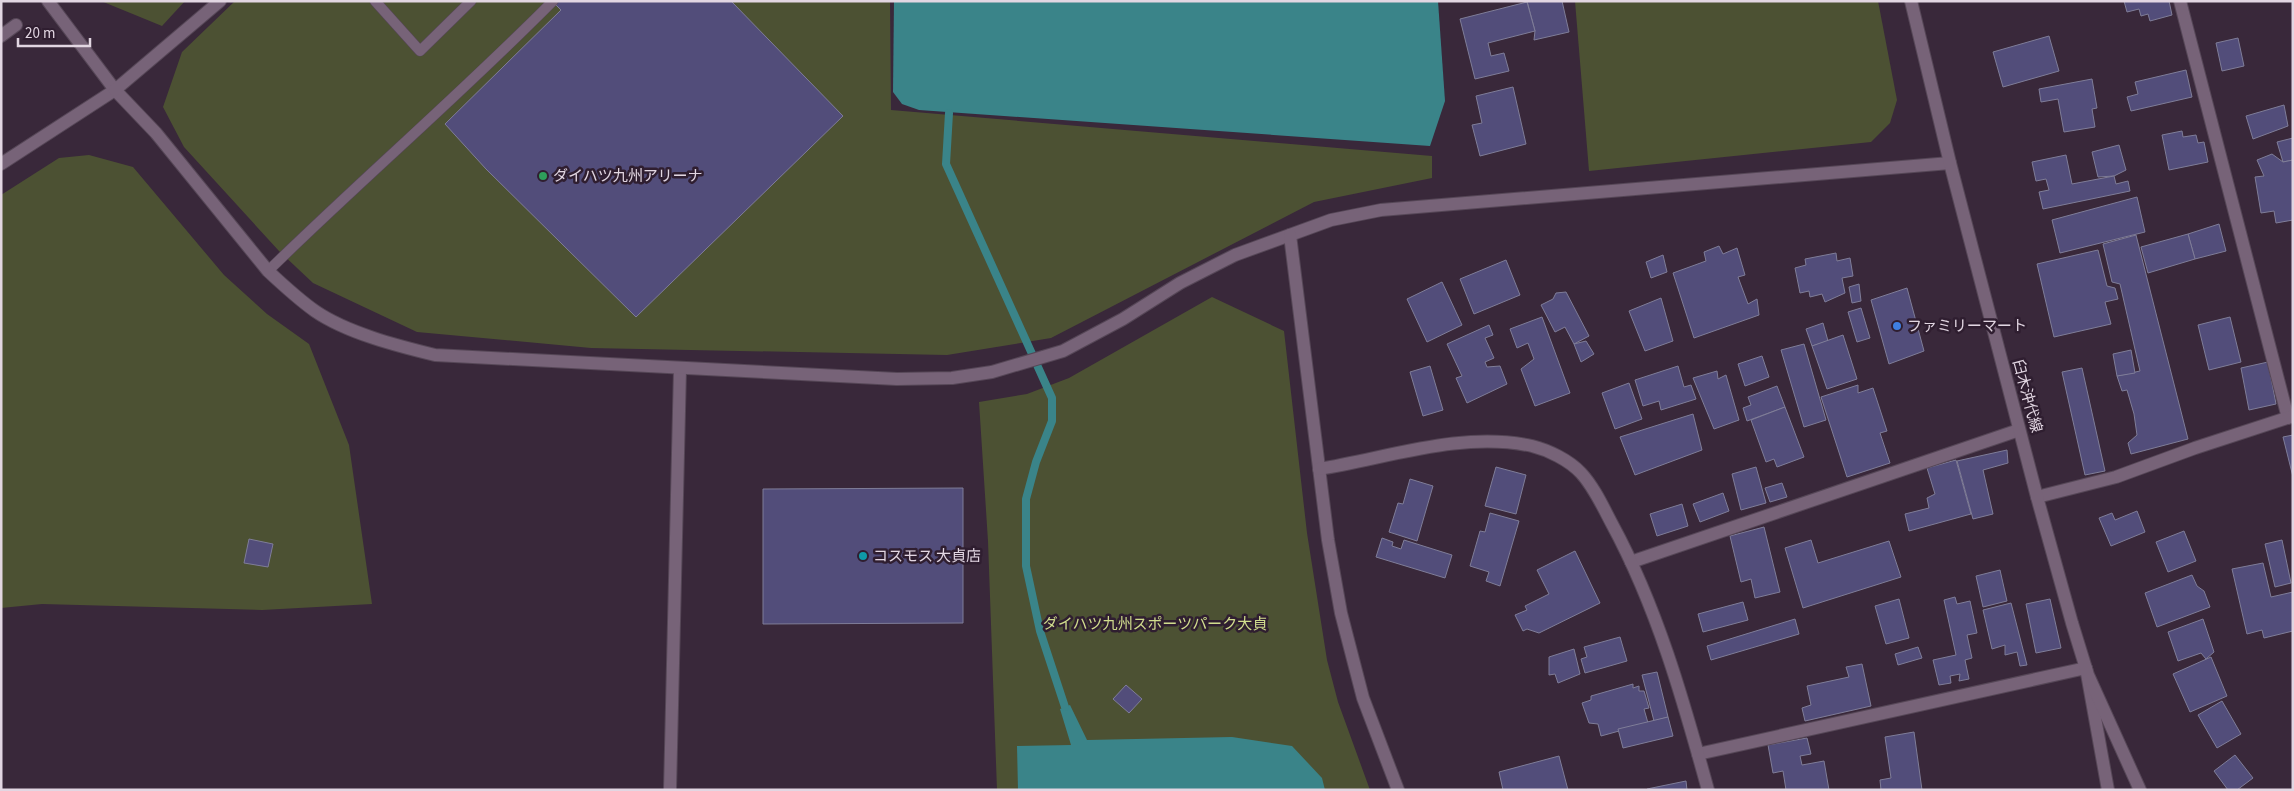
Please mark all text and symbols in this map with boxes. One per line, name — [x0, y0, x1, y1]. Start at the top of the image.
scale bar — [18, 15, 90, 47]
text: 20 m — [25, 23, 55, 44]
place label: ダイハツ九州アリーナ — [553, 166, 703, 187]
marker: ダイハツ九州アリーナ — [537, 170, 549, 182]
place label: ファミリーマート — [1907, 316, 2027, 337]
marker: ファミリーマート — [1891, 320, 1903, 332]
street label: 臼木沖代線 — [2007, 357, 2047, 435]
place label: コスモス 大貞店 — [873, 546, 981, 567]
marker: コスモス 大貞店 — [857, 550, 869, 562]
park label: ダイハツ九州スポーツパーク大貞 — [1043, 614, 1267, 635]

